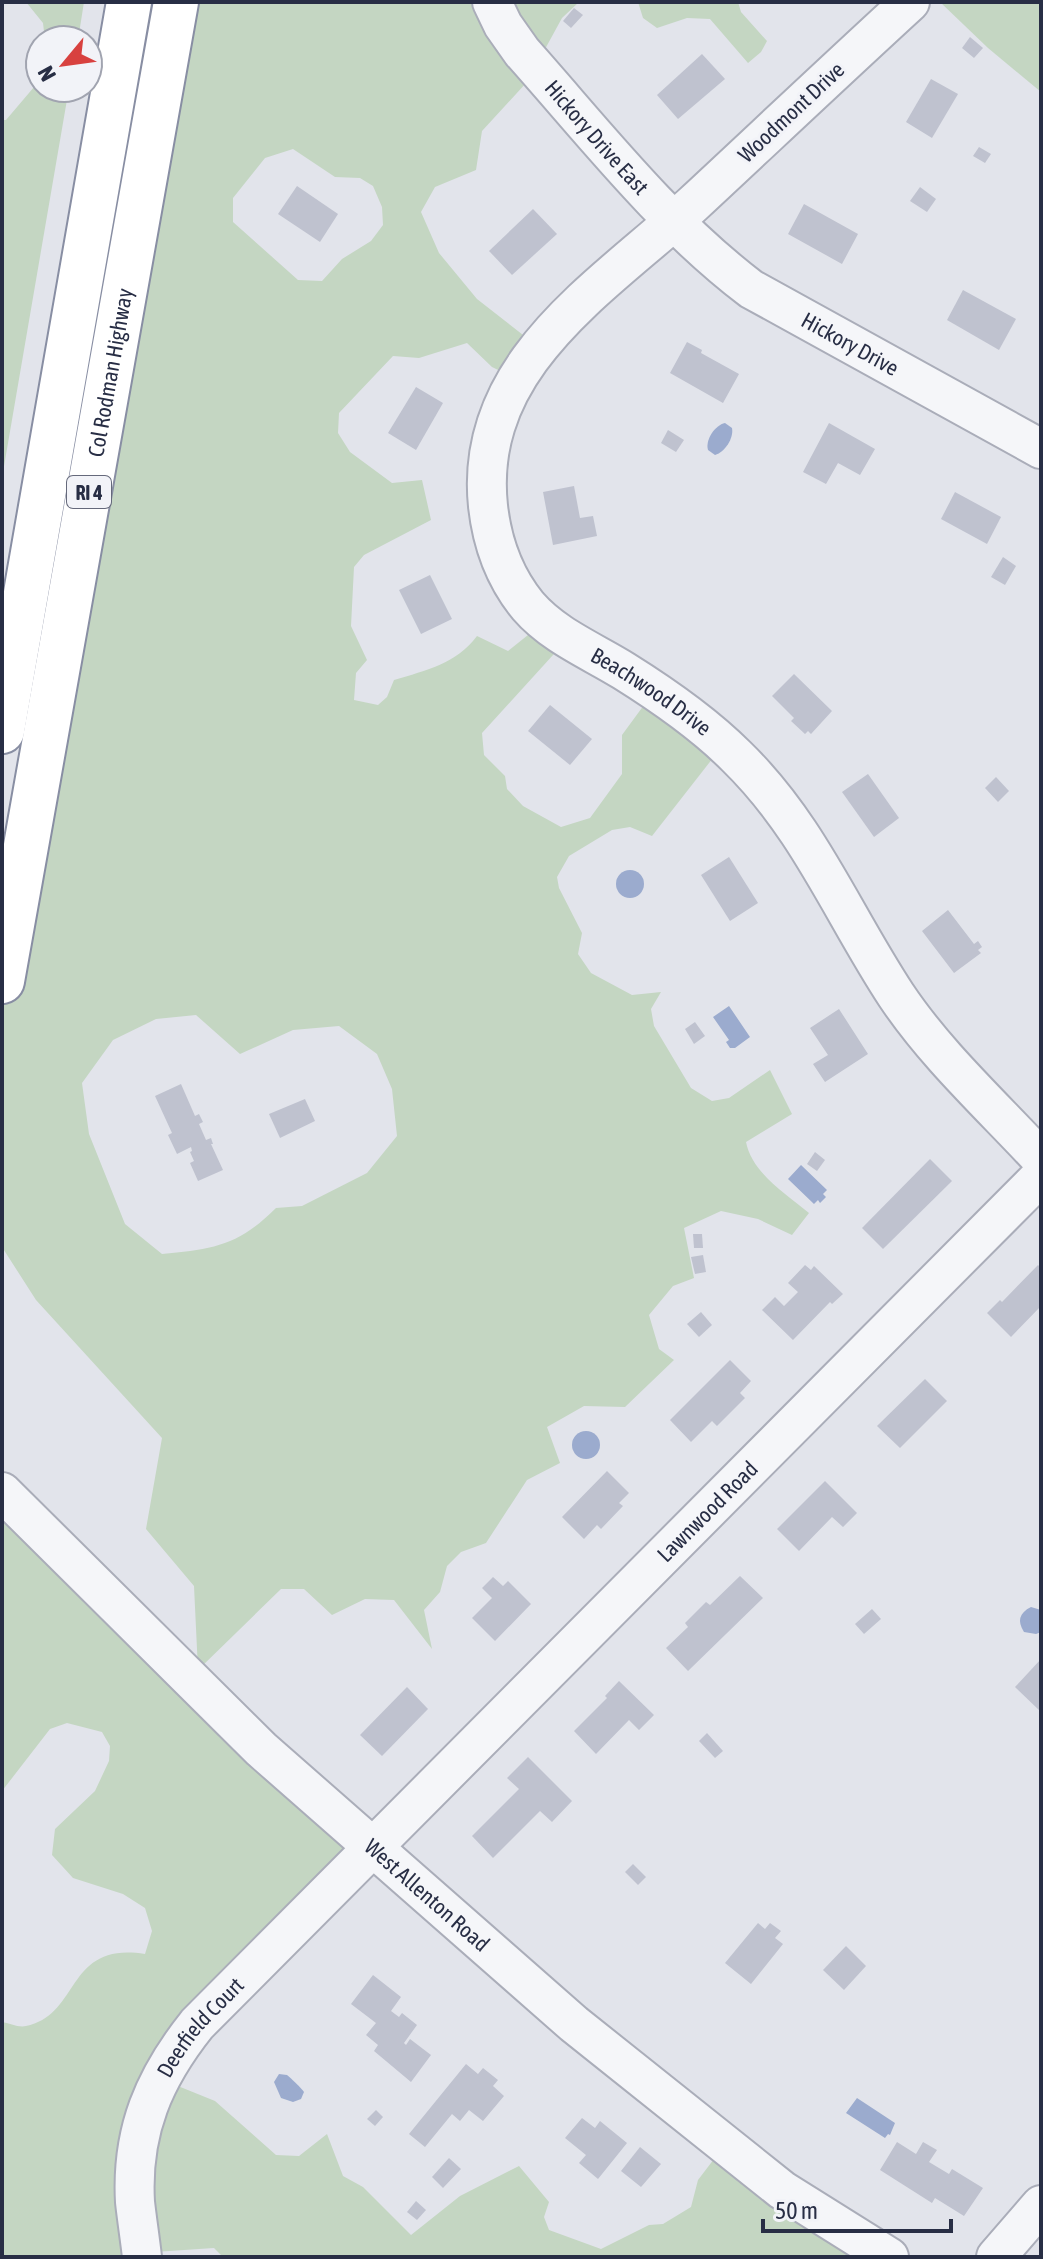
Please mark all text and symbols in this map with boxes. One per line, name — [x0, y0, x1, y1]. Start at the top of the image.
north arrow — [24, 24, 104, 104]
street label: Woodmont Drive — [733, 56, 849, 168]
text: N — [32, 62, 61, 86]
street label: Hickory Drive East — [540, 75, 654, 200]
street label: Col Rodman Highway — [82, 286, 138, 459]
street label: Hickory Drive — [797, 307, 903, 381]
road number: RI 4 — [67, 476, 111, 508]
street label: Beachwood Drive — [587, 642, 717, 741]
street label: Lawnwood Road — [652, 1455, 763, 1567]
street label: West Allenton Road — [359, 1833, 495, 1957]
street label: Deerfield Court — [151, 1972, 249, 2082]
scale bar — [763, 2183, 951, 2233]
text: 50 m — [775, 2197, 818, 2224]

